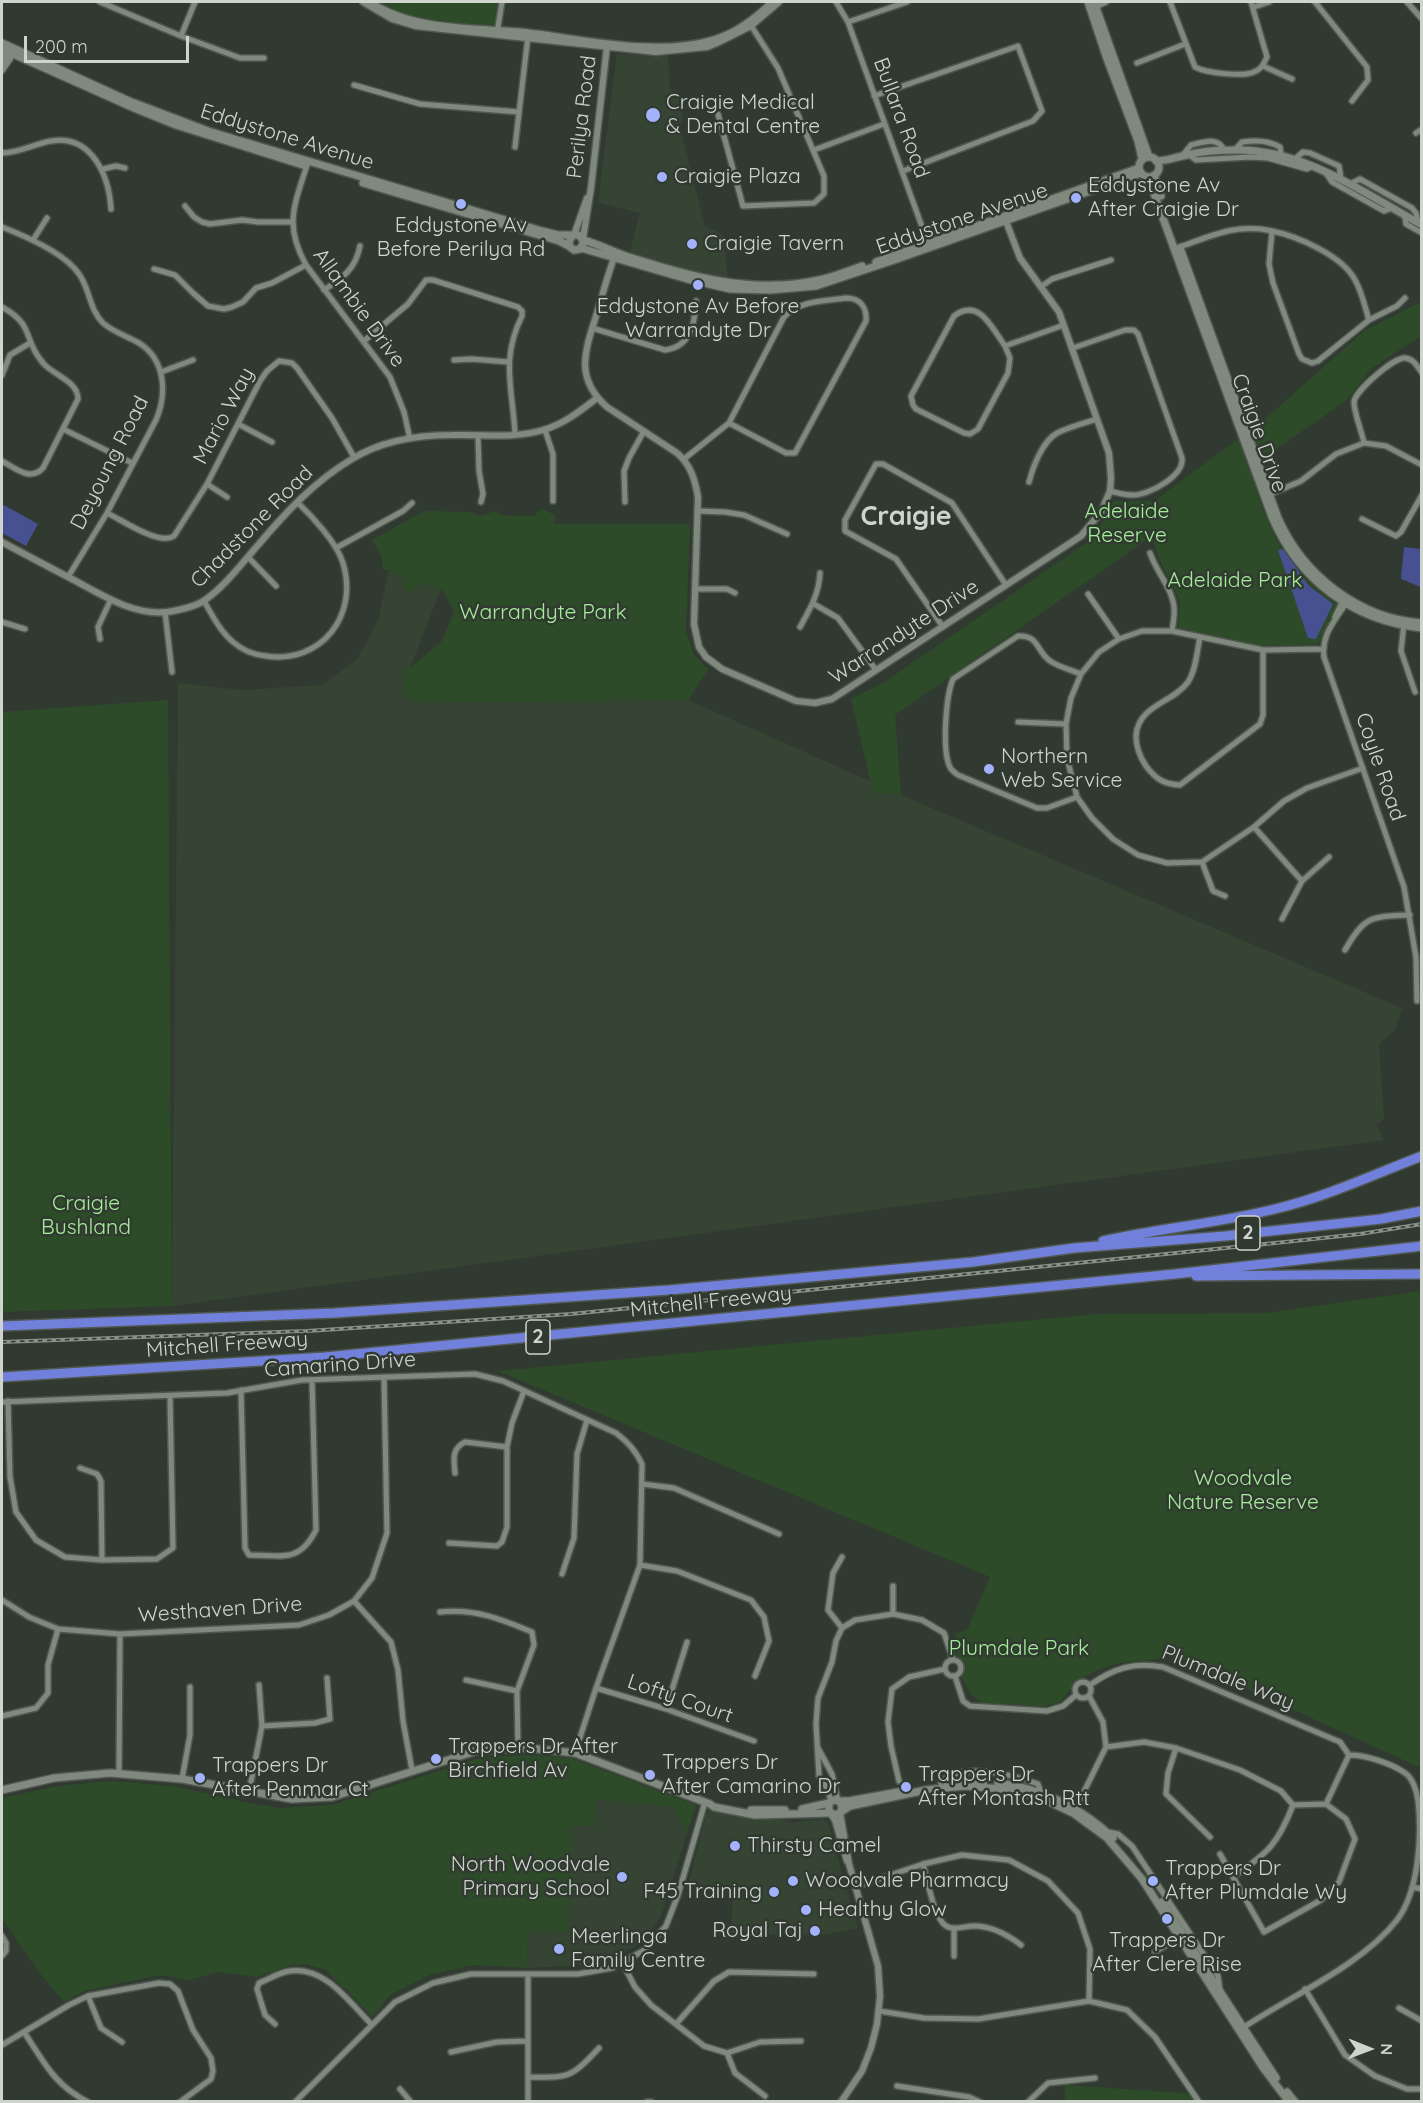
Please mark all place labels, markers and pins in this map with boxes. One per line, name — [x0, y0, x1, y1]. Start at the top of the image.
place label: Craigie Medical & Dental Centre — [666, 90, 820, 140]
marker: Craigie Medical & Dental Centre — [644, 106, 662, 124]
place label: Craigie Plaza — [674, 164, 801, 190]
marker: Craigie Plaza — [655, 170, 669, 184]
place label: Eddystone Av After Craigie Dr — [1088, 173, 1239, 223]
marker: Eddystone Av After Craigie Dr — [1069, 191, 1083, 205]
marker: Eddystone Av Before Perilya Rd — [454, 197, 468, 211]
place label: Eddystone Av Before Perilya Rd — [377, 213, 545, 263]
place label: Craigie Tavern — [704, 231, 844, 257]
marker: Craigie Tavern — [685, 237, 699, 251]
marker: Eddystone Av Before Warrandyte Dr — [691, 278, 705, 292]
place label: Eddystone Av Before Warrandyte Dr — [597, 294, 799, 344]
place label: Northern Web Service — [1001, 744, 1122, 794]
marker: Northern Web Service — [982, 762, 996, 776]
place label: Trappers Dr After Birchfield Av — [448, 1734, 618, 1784]
place label: Trappers Dr After Camarino Dr — [662, 1750, 841, 1800]
marker: Trappers Dr After Birchfield Av — [429, 1752, 443, 1766]
place label: Trappers Dr After Penmar Ct — [212, 1753, 369, 1803]
place label: Trappers Dr After Montash Rtt — [918, 1762, 1090, 1812]
marker: Trappers Dr After Camarino Dr — [643, 1768, 657, 1782]
marker: Trappers Dr After Penmar Ct — [193, 1771, 207, 1785]
marker: Trappers Dr After Montash Rtt — [899, 1780, 913, 1794]
place label: Thirsty Camel — [747, 1833, 881, 1859]
marker: Thirsty Camel — [728, 1839, 742, 1853]
place label: North Woodvale Primary School — [451, 1852, 610, 1902]
place label: Trappers Dr After Plumdale Wy — [1165, 1856, 1347, 1906]
place label: Woodvale Pharmacy — [805, 1868, 1009, 1894]
marker: North Woodvale Primary School — [615, 1870, 629, 1884]
marker: Woodvale Pharmacy — [786, 1874, 800, 1888]
marker: Trappers Dr After Plumdale Wy — [1146, 1874, 1160, 1888]
place label: F45 Training — [643, 1879, 762, 1905]
marker: F45 Training — [767, 1885, 781, 1899]
place label: Healthy Glow — [818, 1897, 947, 1923]
marker: Healthy Glow — [799, 1903, 813, 1917]
marker: Trappers Dr After Clere Rise — [1160, 1912, 1174, 1926]
place label: Royal Taj — [712, 1918, 803, 1944]
place label: Meerlinga Family Centre — [571, 1924, 705, 1974]
marker: Royal Taj — [808, 1924, 822, 1938]
place label: Trappers Dr After Clere Rise — [1092, 1928, 1242, 1978]
marker: Meerlinga Family Centre — [552, 1942, 566, 1956]

